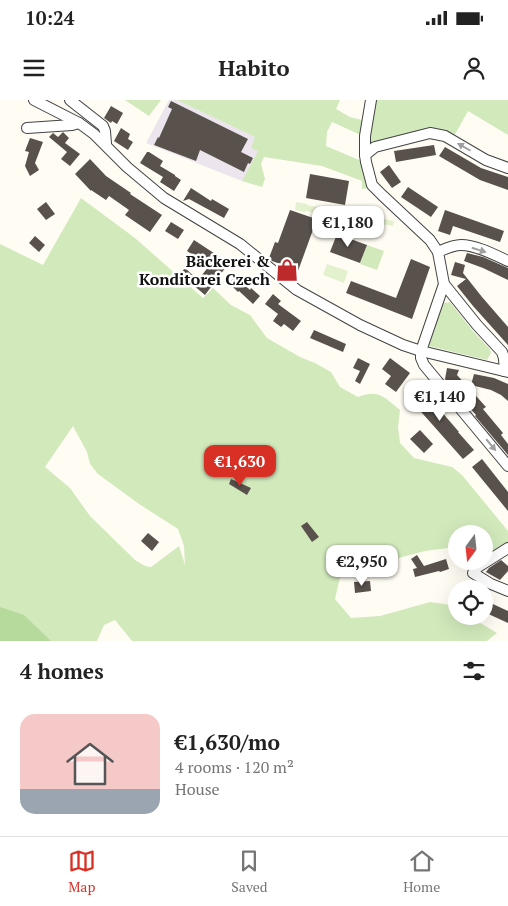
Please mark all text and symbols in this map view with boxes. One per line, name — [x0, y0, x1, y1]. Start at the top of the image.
text: 10:24 — [25, 5, 74, 30]
text: Habito — [218, 53, 290, 82]
icon: menu — [20, 54, 48, 82]
icon: person — [460, 54, 488, 82]
one-way arrow — [457, 143, 472, 151]
pin: €1,180 — [307, 206, 389, 248]
text: €1,180 — [323, 211, 373, 233]
one-way arrow — [472, 246, 487, 254]
place label: Bäckerei & Konditorei Czech — [139, 250, 271, 290]
shop icon: Bäckerei & Konditorei Czech — [274, 257, 300, 283]
pin: €1,140 — [399, 380, 481, 422]
text: €1,140 — [415, 385, 465, 407]
one-way arrow — [485, 439, 496, 452]
pin: €1,630 — [199, 444, 281, 487]
text: €1,630 — [215, 450, 265, 472]
north arrow — [448, 525, 492, 570]
map controls — [448, 525, 493, 625]
pin: €2,950 — [321, 544, 403, 587]
text: €2,950 — [337, 550, 387, 572]
button: locate — [448, 580, 493, 625]
text: 4 homes — [20, 657, 104, 685]
icon: filters — [460, 657, 488, 685]
text: €1,630/mo — [175, 728, 280, 756]
icon: home — [60, 734, 120, 794]
text: 4 rooms · 120 m² — [175, 756, 294, 778]
text: House — [175, 778, 220, 800]
tab: Map — [68, 847, 96, 896]
tab: Saved — [231, 847, 268, 896]
tab: Home — [403, 847, 440, 896]

